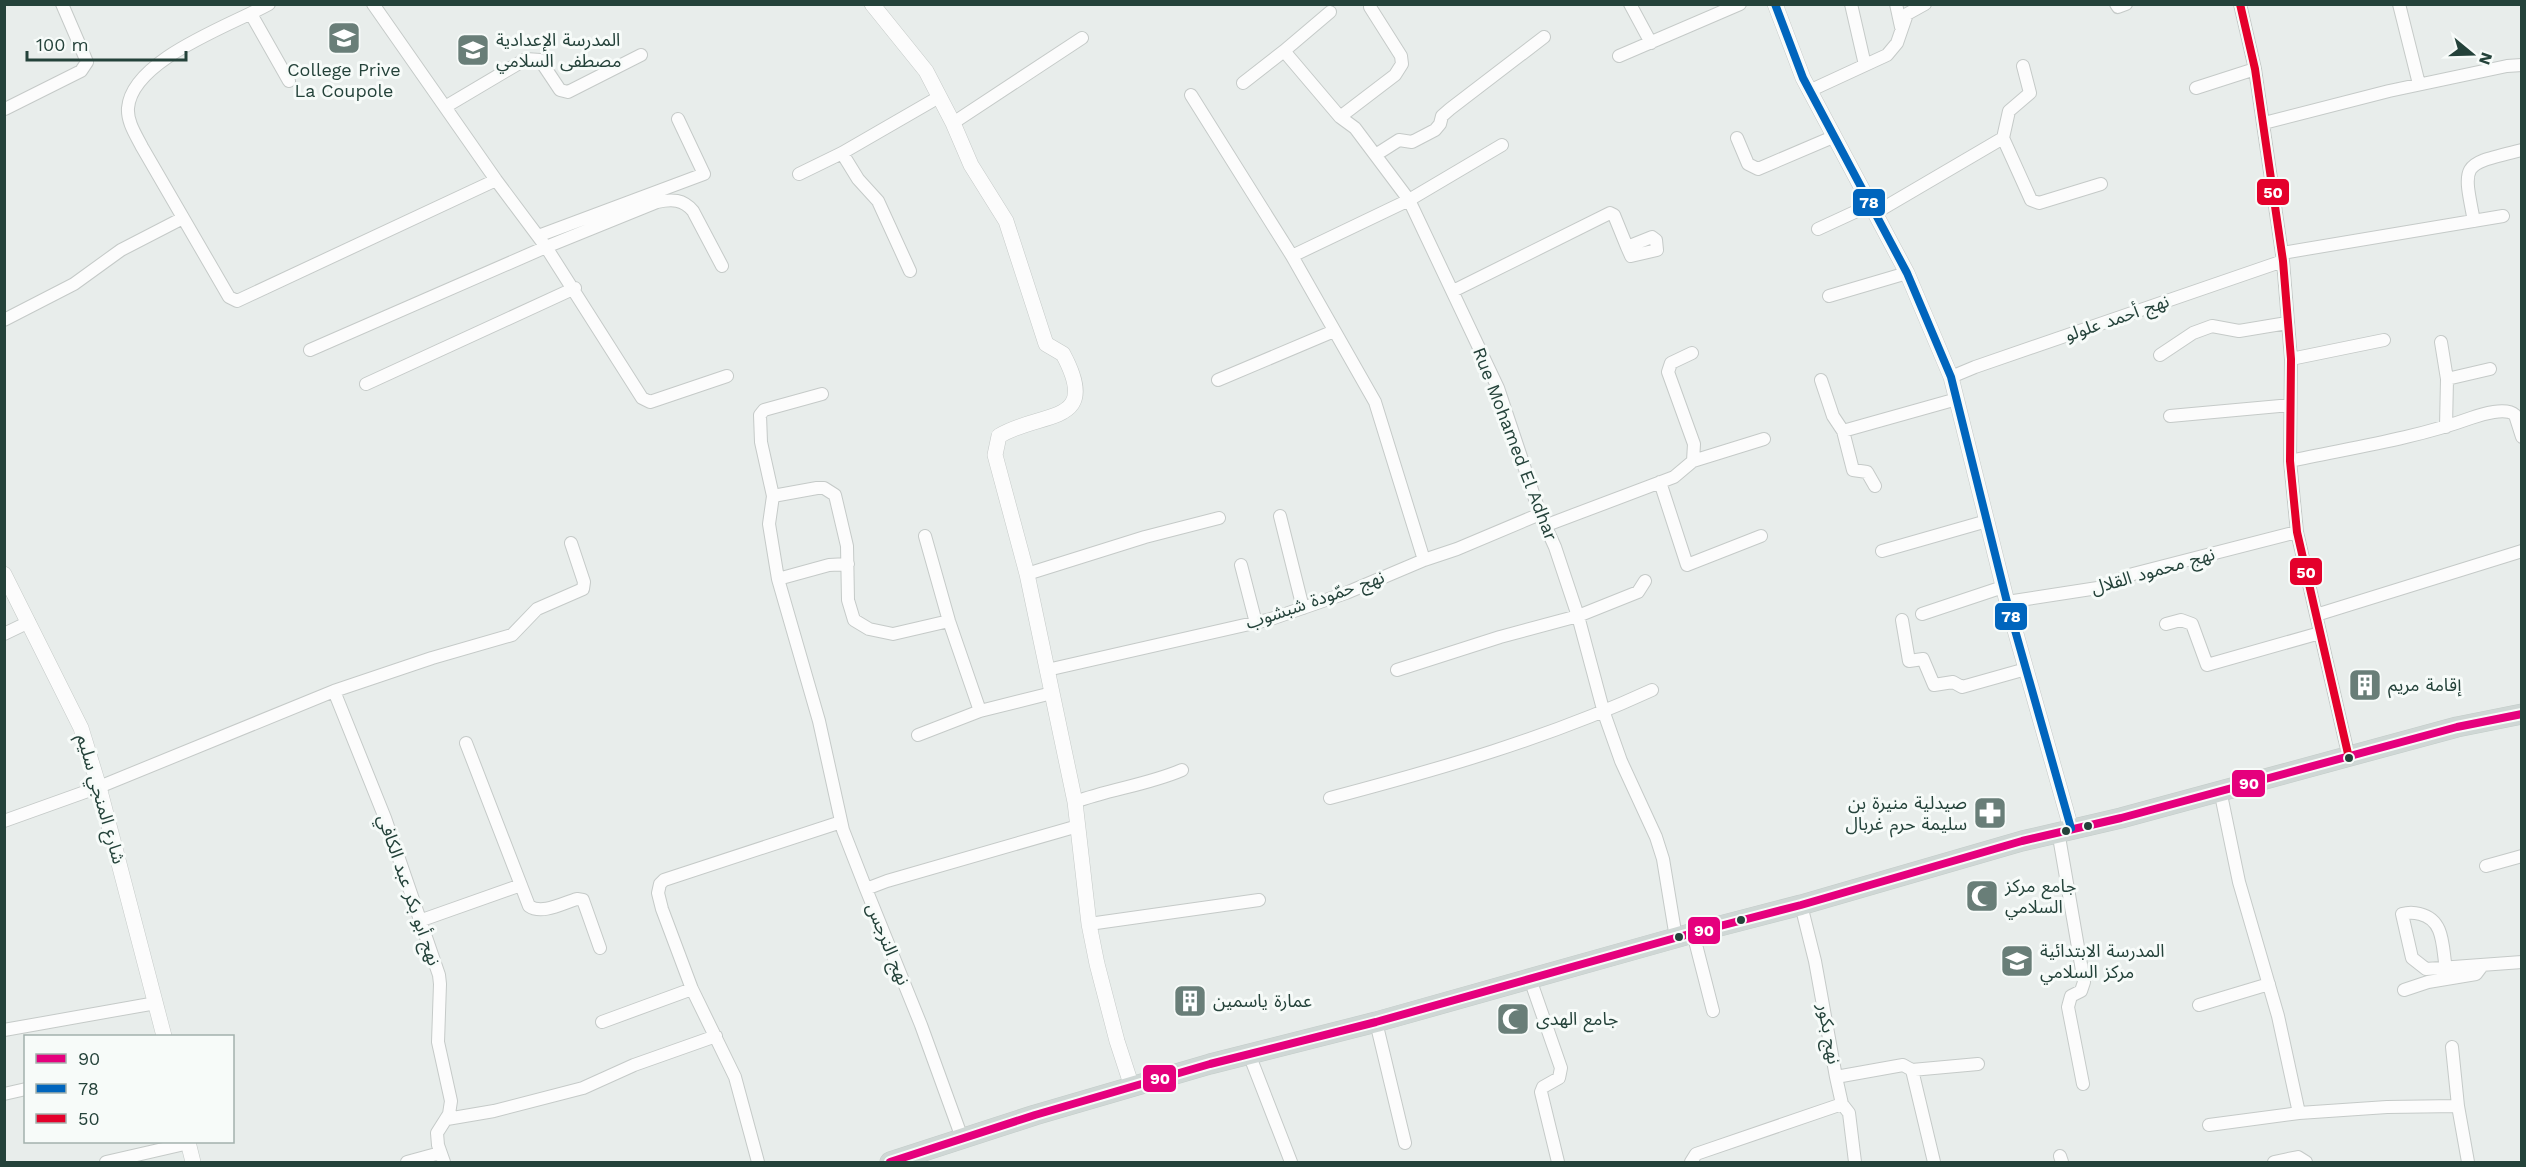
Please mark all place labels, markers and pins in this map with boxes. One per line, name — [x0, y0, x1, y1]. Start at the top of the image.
school or university icon: College Prive La Coupole — [326, 20, 362, 56]
place label: المدرسة الإعدادية مصطفى السلامي — [496, 29, 621, 74]
school or university icon: المدرسة الإعدادية مصطفى السلامي — [455, 32, 491, 68]
place label: College Prive La Coupole — [287, 59, 401, 101]
building icon: إقامة مريم — [2347, 667, 2383, 703]
place label: إقامة مريم — [2388, 674, 2462, 698]
unlabelled marker — [2343, 752, 2355, 764]
place label: صيدلية منيرة بن سليمة حرم غربال — [1845, 792, 1967, 838]
pharmacy icon: صيدلية منيرة بن سليمة حرم غربال — [1972, 795, 2008, 831]
unlabelled marker — [2082, 820, 2094, 832]
unlabelled marker — [2060, 825, 2072, 837]
place label: جامع مركز السلامي — [2004, 875, 2076, 920]
mosque icon: جامع مركز السلامي — [1964, 878, 2000, 914]
unlabelled marker — [1735, 914, 1747, 926]
unlabelled marker — [1673, 931, 1685, 943]
place label: المدرسة الابتدائية مركز السلامي — [2040, 940, 2165, 985]
school or university icon: المدرسة الابتدائية مركز السلامي — [1999, 943, 2035, 979]
building icon: عمارة ياسمين — [1172, 983, 1208, 1019]
place label: عمارة ياسمين — [1213, 990, 1312, 1012]
mosque icon: جامع الهدى — [1495, 1001, 1531, 1037]
place label: جامع الهدى — [1536, 1008, 1618, 1033]

